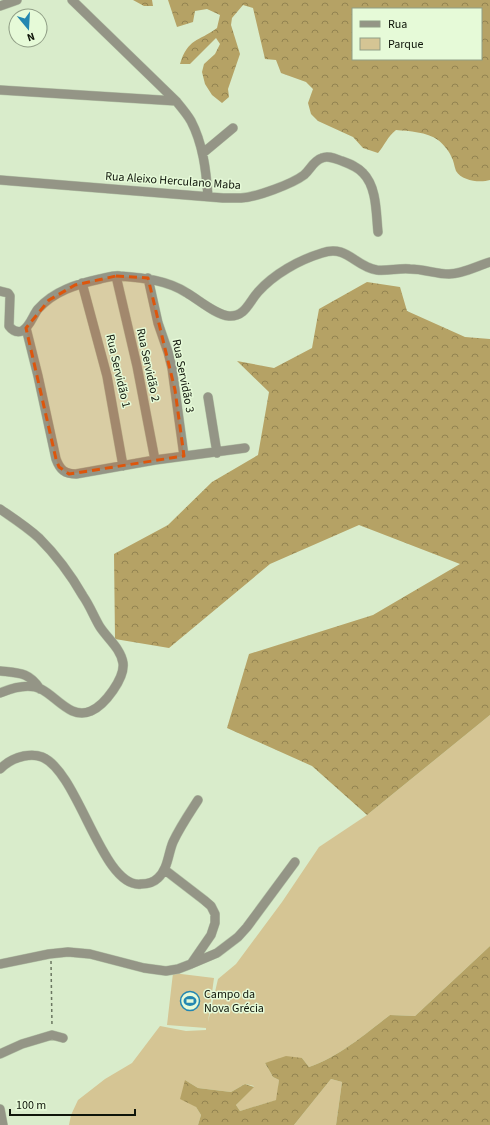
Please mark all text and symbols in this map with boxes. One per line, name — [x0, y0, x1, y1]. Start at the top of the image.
north arrow — [8, 8, 48, 48]
legend — [352, 8, 482, 60]
text: Rua — [388, 16, 407, 33]
text: N — [25, 29, 37, 45]
text: Parque — [388, 36, 424, 53]
street label: Rua Aleixo Herculano Maba — [105, 168, 241, 194]
street label: Rua Servidão 2 — [132, 327, 164, 403]
street label: Rua Servidão 1 — [101, 333, 135, 409]
street label: Rua Servidão 3 — [168, 338, 198, 414]
place label: Campo da Nova Grécia — [204, 986, 264, 1017]
sports icon: Campo da Nova Grécia — [179, 990, 201, 1012]
scale bar — [10, 1091, 135, 1117]
text: 100 m — [16, 1097, 46, 1114]

